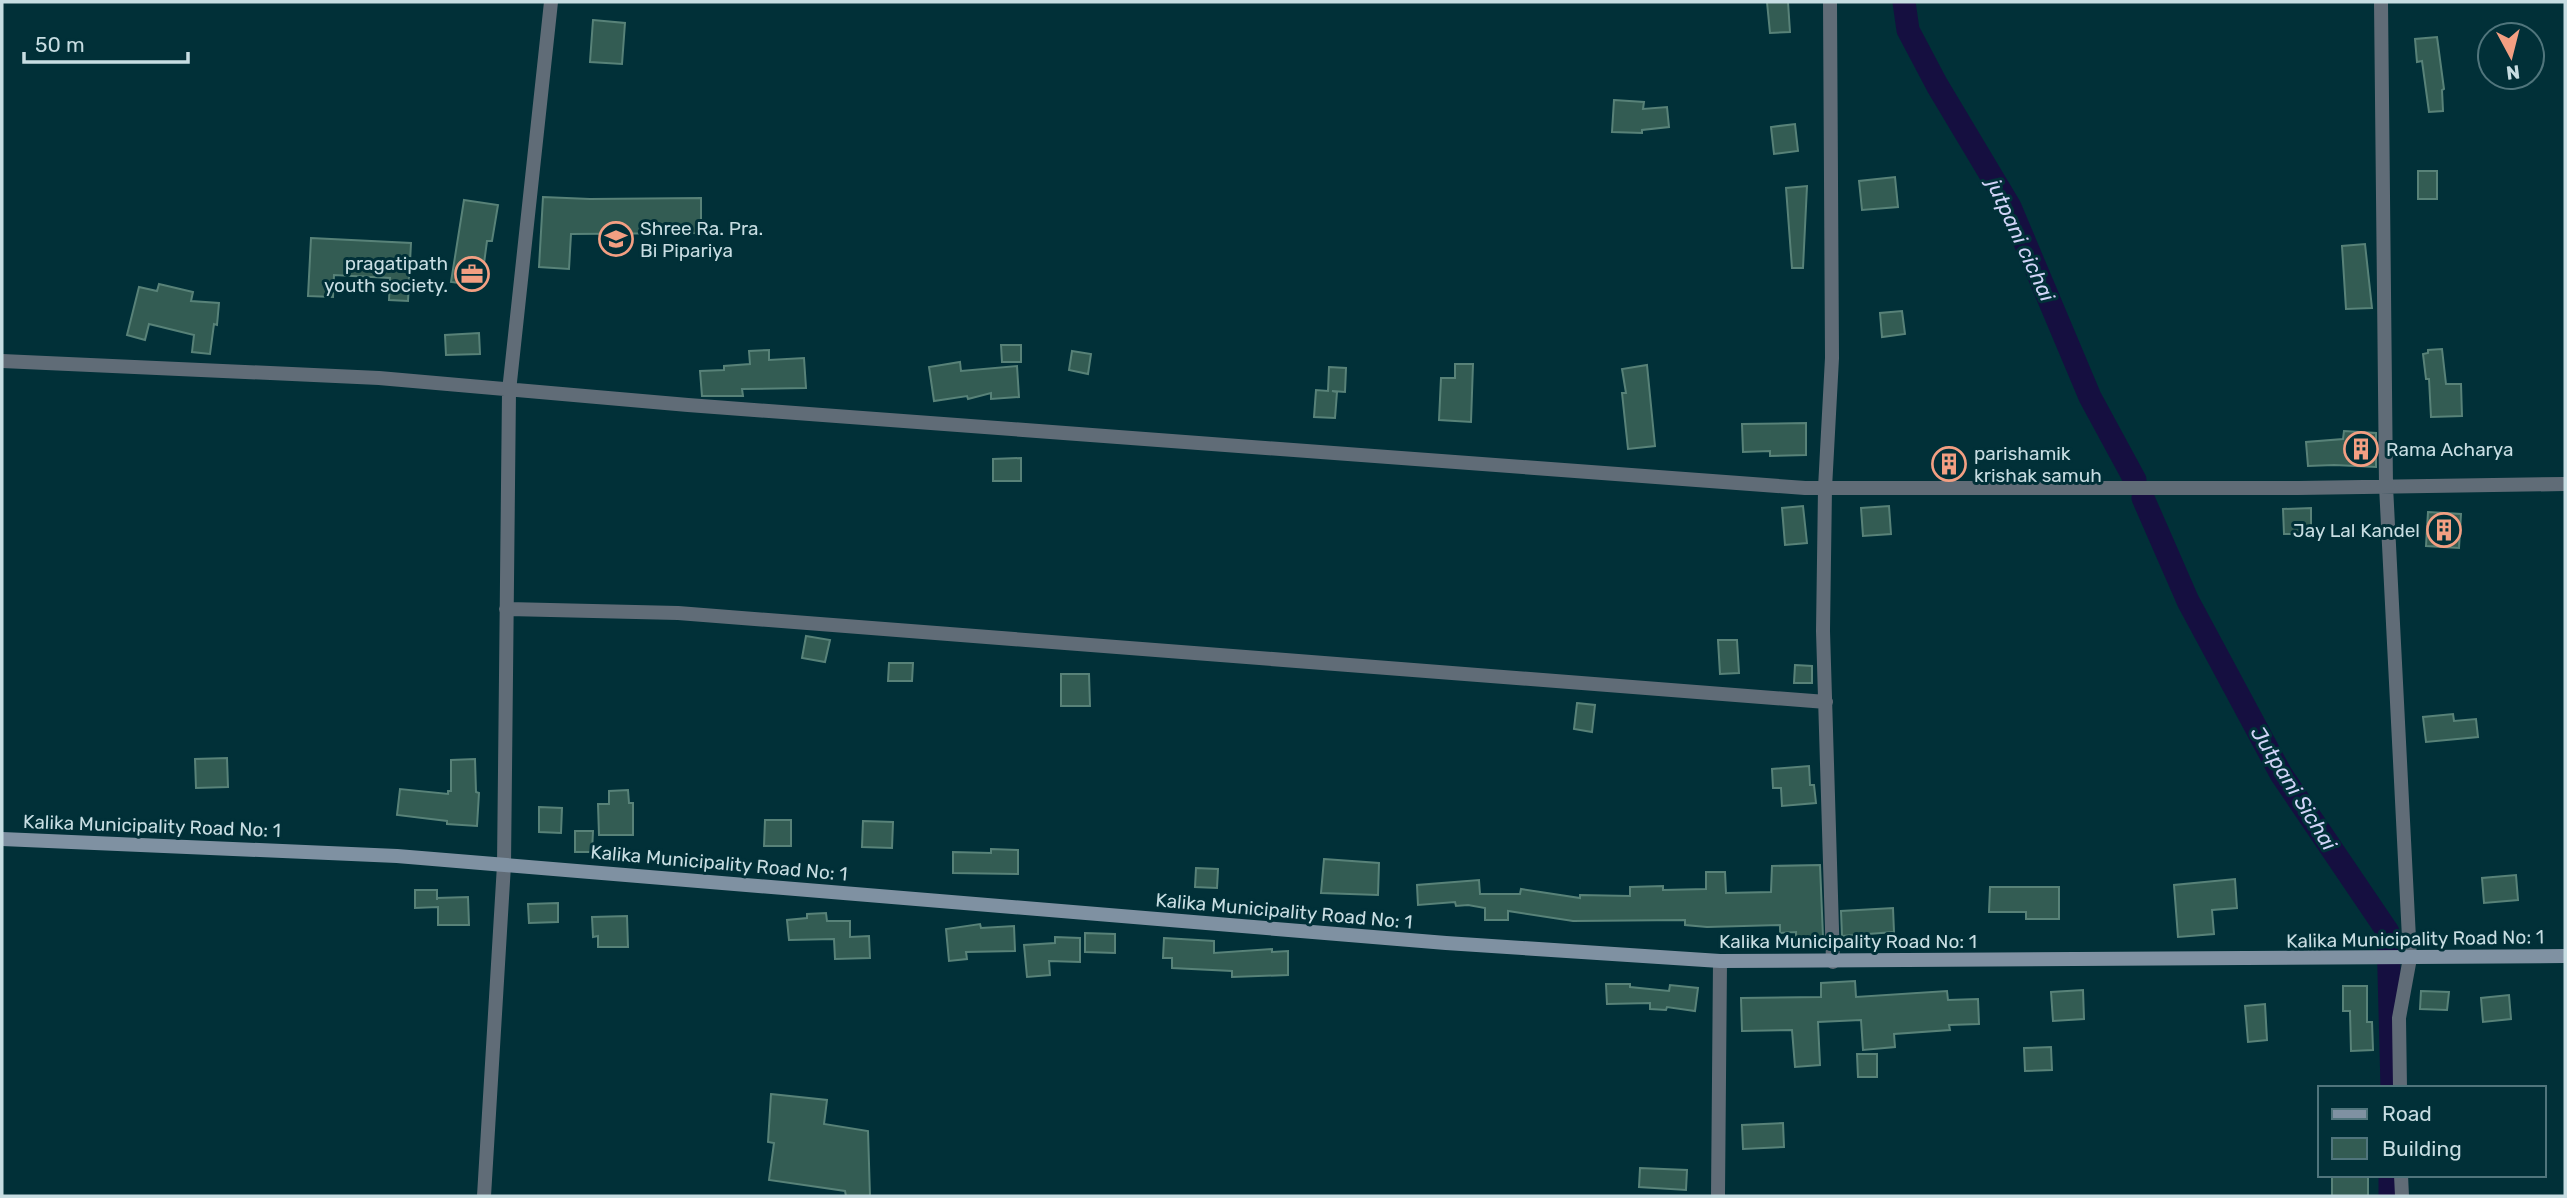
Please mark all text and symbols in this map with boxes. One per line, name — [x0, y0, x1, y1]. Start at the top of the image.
scale bar — [24, 21, 189, 65]
north arrow — [2476, 21, 2546, 91]
text: 50 m — [35, 32, 85, 57]
text: N — [2505, 60, 2521, 85]
water label: jutpani cichai — [1980, 172, 2061, 306]
place label: Shree Ra. Pra. Bi Pipariya — [640, 217, 763, 262]
school or university icon: Shree Ra. Pra. Bi Pipariya — [597, 220, 635, 258]
place label: pragatipath youth society. — [324, 252, 448, 297]
office icon: pragatipath youth society. — [453, 255, 491, 293]
building icon: Rama Acharya — [2342, 430, 2380, 468]
place label: Rama Acharya — [2386, 438, 2513, 461]
place label: parishamik krishak samuh — [1974, 442, 2102, 487]
building icon: parishamik krishak samuh — [1930, 445, 1968, 483]
building icon: Jay Lal Kandel — [2425, 511, 2463, 549]
place label: Jay Lal Kandel — [2293, 519, 2420, 542]
water label: Jutpani Sichai — [2246, 721, 2343, 855]
street label: Kalika Municipality Road No: 1 — [23, 810, 281, 842]
street label: Kalika Municipality Road No: 1 — [589, 840, 849, 886]
street label: Kalika Municipality Road No: 1 — [1154, 888, 1414, 934]
street label: Kalika Municipality Road No: 1 — [2286, 925, 2544, 953]
street label: Kalika Municipality Road No: 1 — [1719, 930, 1977, 953]
legend — [2318, 1086, 2546, 1177]
text: Road — [2382, 1101, 2432, 1126]
text: Building — [2382, 1136, 2462, 1161]

